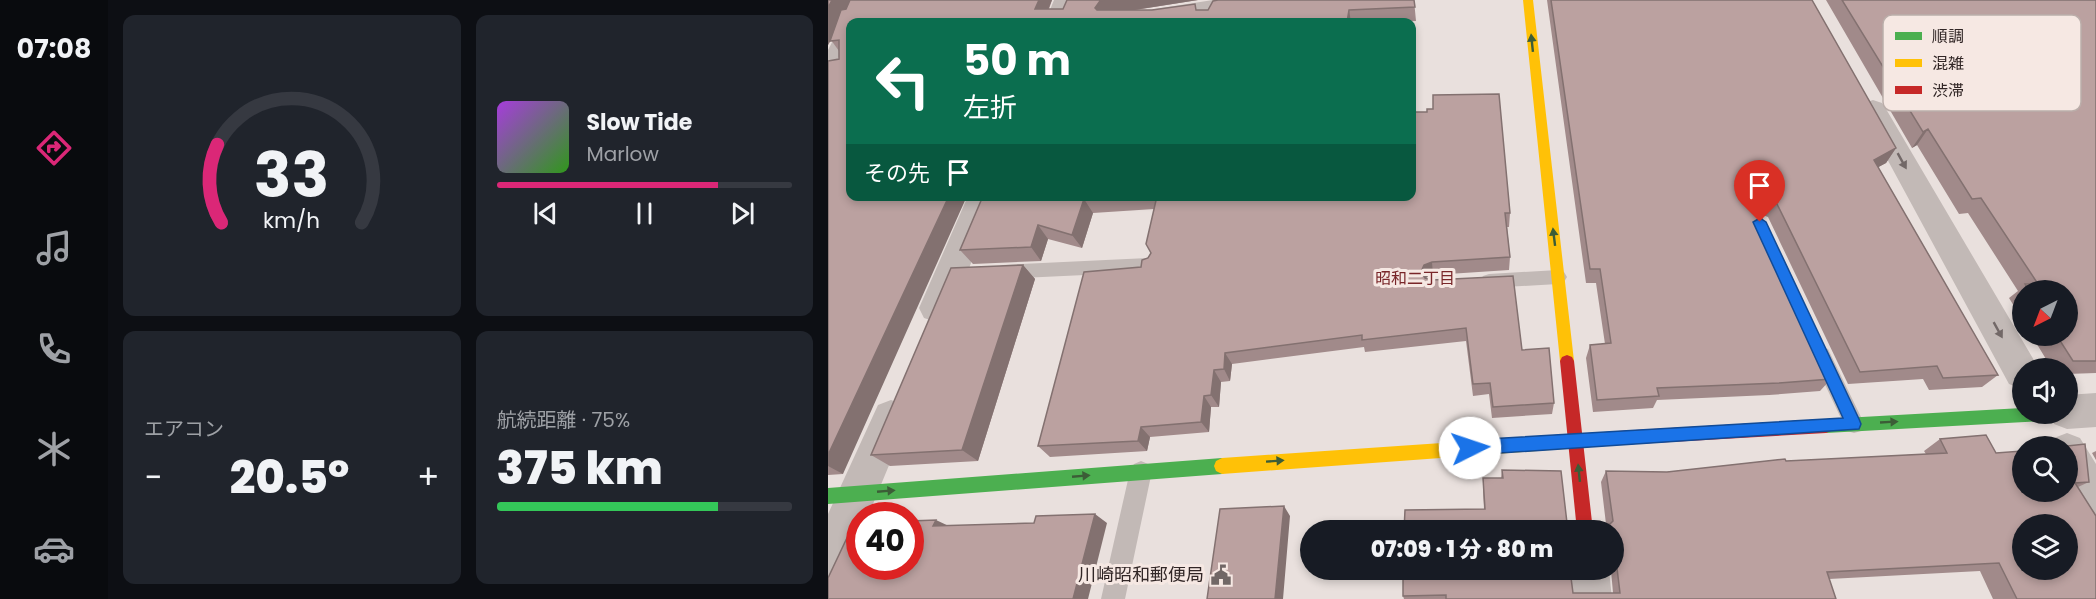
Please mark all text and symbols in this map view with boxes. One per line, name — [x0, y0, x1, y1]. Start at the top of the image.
legend — [1883, 15, 2081, 111]
text: 順調 — [1932, 25, 1964, 48]
text: 07:08 — [17, 30, 91, 67]
text: 50 m — [963, 31, 1071, 90]
one-way arrow — [1527, 34, 1537, 53]
icon: left — [864, 42, 942, 120]
text: 混雑 — [1932, 52, 1964, 75]
text: 渋滞 — [1932, 79, 1964, 102]
text: 左折 — [963, 89, 1017, 126]
text: Slow Tide — [587, 107, 692, 138]
icon: directions — [33, 127, 75, 169]
text: 33 — [254, 131, 329, 219]
text: Marlow — [587, 140, 659, 168]
one-way arrow — [1897, 152, 1907, 169]
icon: arrive — [942, 156, 975, 189]
text: その先 — [864, 158, 930, 189]
pin — [1734, 160, 1785, 222]
icon: arrive — [1743, 169, 1776, 202]
icon: previous — [529, 197, 562, 230]
icon: pause — [628, 197, 661, 230]
icon: next — [726, 197, 759, 230]
text: km/h — [263, 205, 320, 236]
icon: music — [33, 227, 75, 269]
one-way arrow — [1549, 228, 1559, 247]
district label: 昭和二丁目 — [1375, 267, 1455, 290]
north arrow — [2012, 280, 2078, 346]
map controls — [2012, 280, 2078, 580]
one-way arrow — [1993, 322, 2003, 339]
icon: phone — [33, 328, 75, 370]
button: sound — [2012, 358, 2078, 424]
text: 航続距離 · 75% — [497, 406, 630, 434]
text: エアコン — [144, 415, 224, 443]
position arrow — [1438, 416, 1502, 480]
one-way arrow — [1879, 418, 1898, 427]
icon: climate — [33, 428, 75, 470]
button: search — [2012, 436, 2078, 502]
text: 375 km — [497, 437, 663, 500]
text: 20.5° — [230, 446, 349, 509]
text: − — [144, 454, 162, 501]
text: + — [417, 454, 440, 501]
one-way arrow — [1266, 457, 1285, 466]
one-way arrow — [1574, 463, 1584, 482]
one-way arrow — [1071, 471, 1090, 480]
one-way arrow — [877, 486, 896, 496]
speed limit sign: 40 — [846, 502, 924, 580]
button: layers — [2012, 514, 2078, 580]
icon: car — [33, 528, 75, 570]
text: 07:09 · 1 分 · 80 m — [1371, 534, 1553, 565]
place label: 川崎昭和郵便局 — [1078, 562, 1204, 587]
public building icon: 川崎昭和郵便局 — [1209, 563, 1233, 587]

